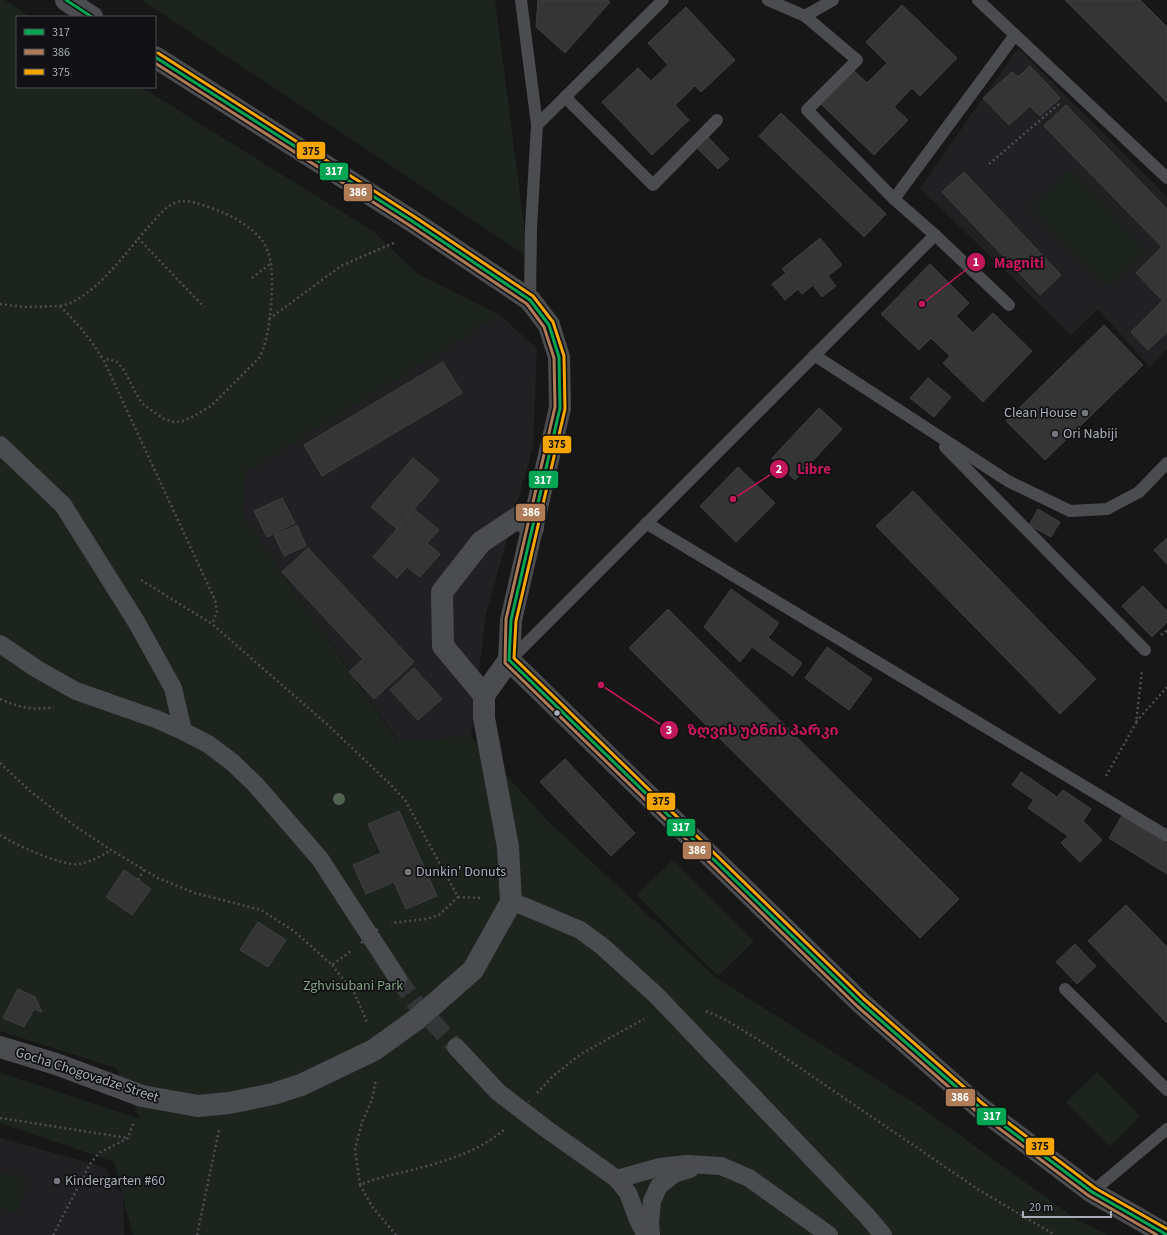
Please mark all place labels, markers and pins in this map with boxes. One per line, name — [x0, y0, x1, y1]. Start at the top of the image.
callout: Magniti — [966, 249, 1052, 276]
place label: Clean House — [1004, 403, 1077, 423]
marker: Clean House — [1080, 408, 1090, 418]
place label: Ori Nabiji — [1063, 424, 1118, 444]
marker: Ori Nabiji — [1050, 429, 1060, 439]
callout: Libre — [769, 455, 839, 482]
unlabelled marker — [552, 708, 562, 718]
callout: ზღვის უბნის პარკი — [659, 716, 847, 743]
place label: Dunkin' Donuts — [416, 862, 506, 882]
marker: Dunkin' Donuts — [403, 867, 413, 877]
place label: Kindergarten #60 — [65, 1171, 165, 1191]
marker: Kindergarten #60 — [52, 1176, 62, 1186]

